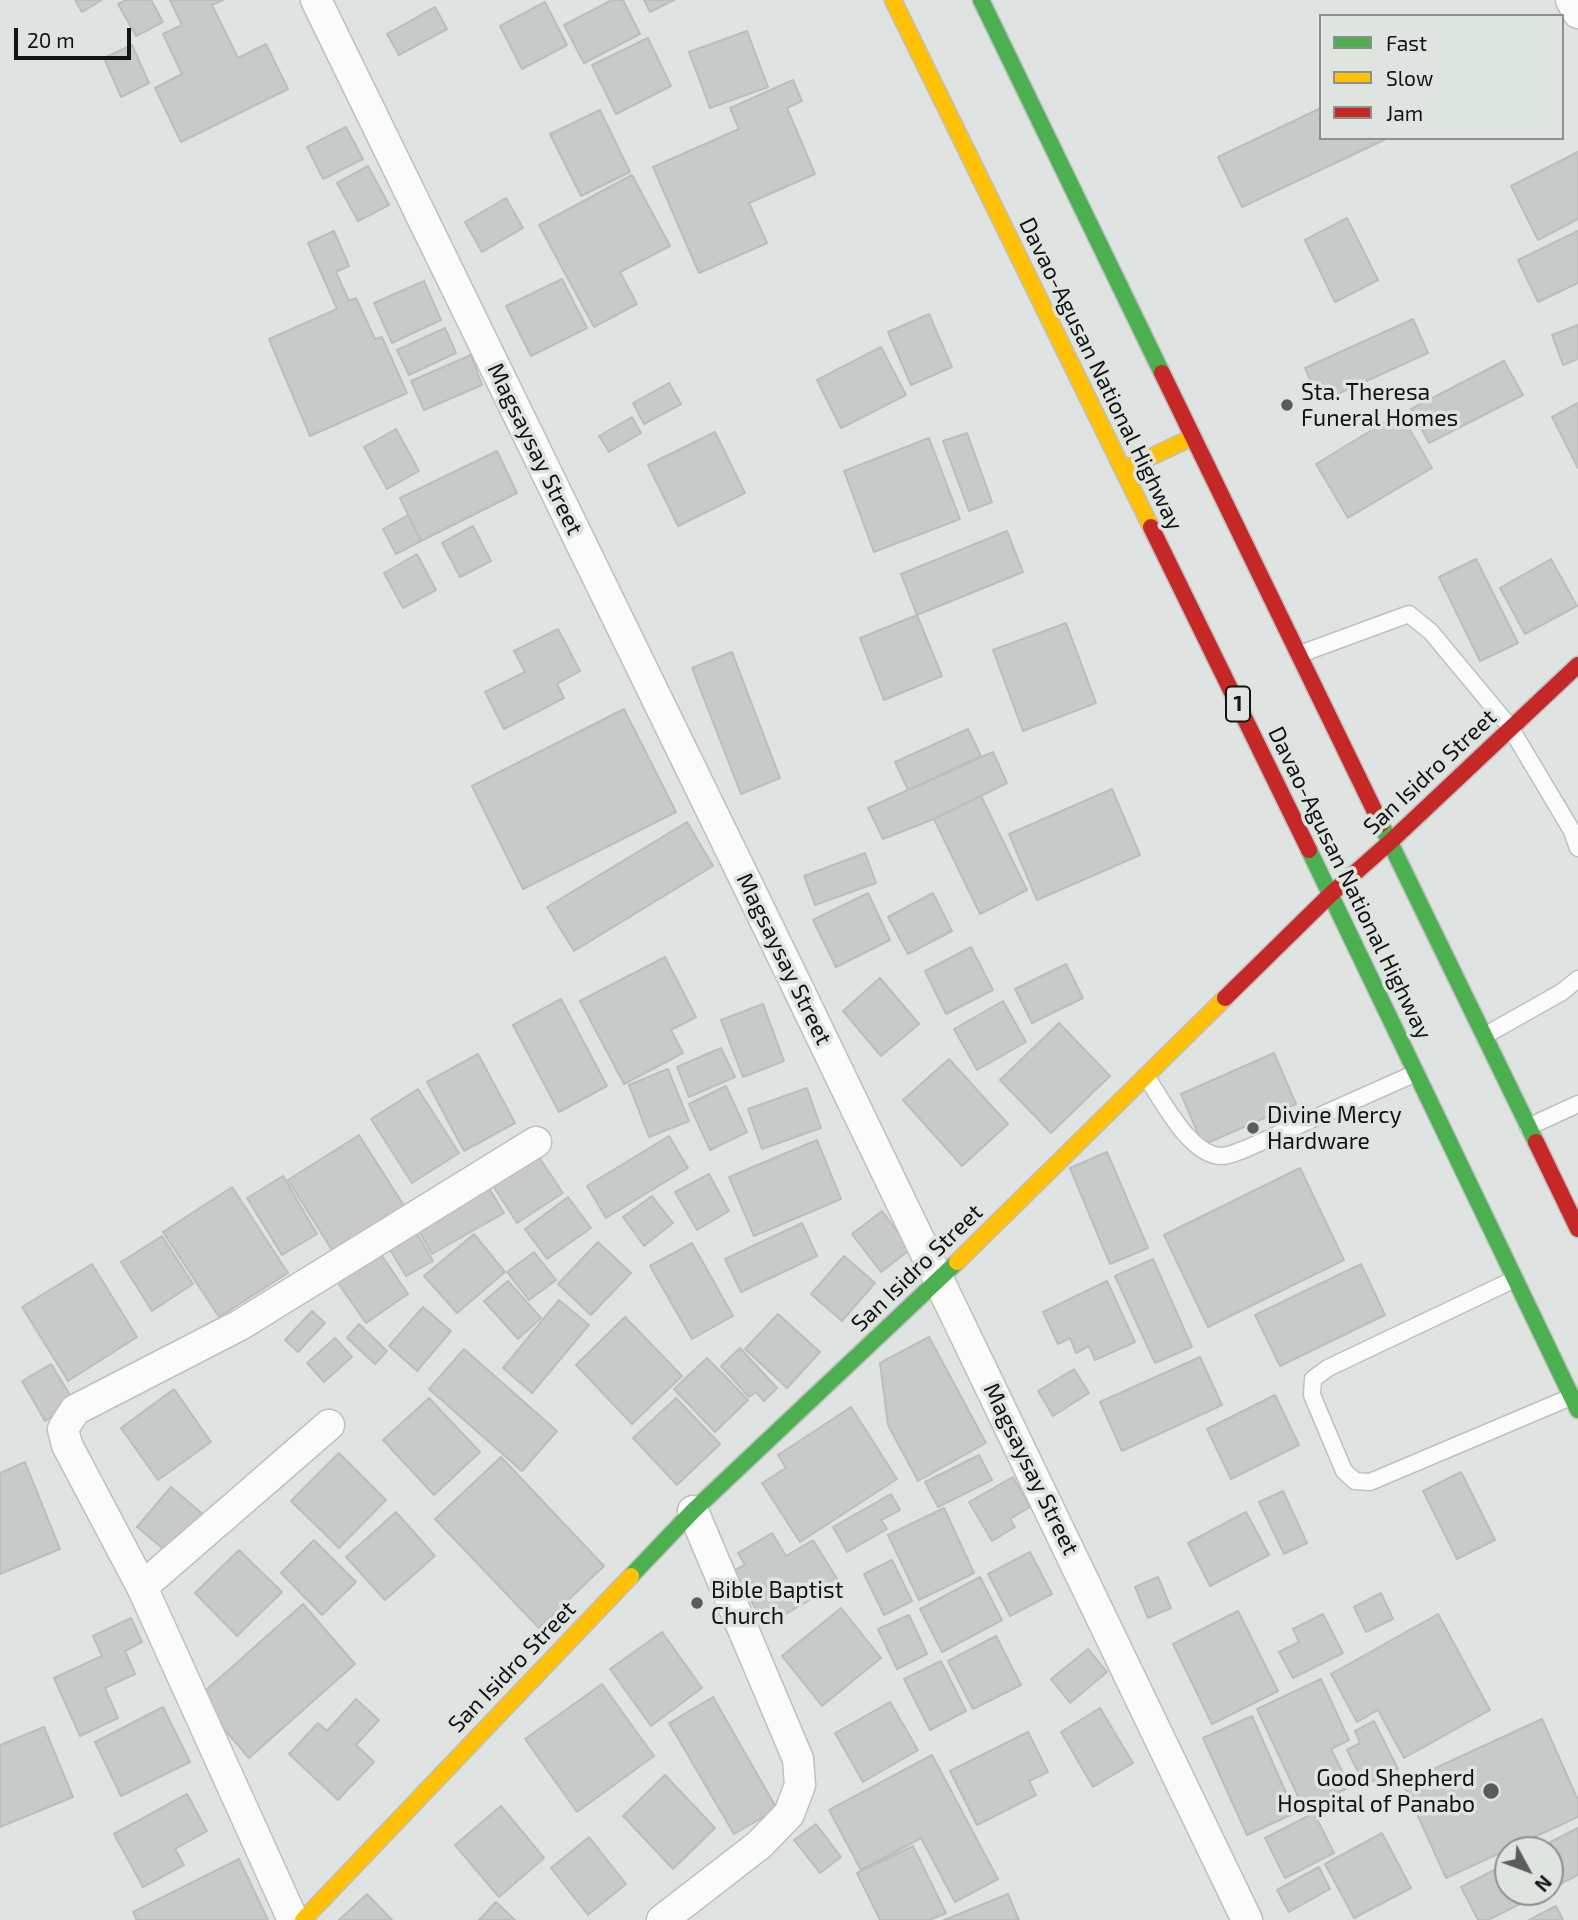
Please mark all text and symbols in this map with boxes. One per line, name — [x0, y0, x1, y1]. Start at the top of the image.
scale bar — [18, 14, 135, 58]
legend — [1319, 14, 1564, 140]
text: 20 m — [27, 27, 75, 52]
text: Fast — [1386, 30, 1427, 55]
text: Slow — [1386, 65, 1433, 90]
text: Jam — [1386, 100, 1423, 125]
street label: Davao-Agusan National Highway — [1013, 213, 1189, 535]
street label: Magsaysay Street — [481, 359, 589, 539]
place label: Sta. Theresa Funeral Homes — [1301, 378, 1458, 432]
marker: Sta. Theresa Funeral Homes — [1279, 397, 1295, 413]
road number: 1 — [1226, 686, 1250, 722]
street label: San Isidro Street — [1358, 703, 1502, 841]
street label: Davao-Agusan National Highway — [1262, 722, 1438, 1044]
street label: Magsaysay Street — [730, 869, 838, 1049]
place label: Divine Mercy Hardware — [1267, 1101, 1402, 1155]
marker: Divine Mercy Hardware — [1245, 1120, 1261, 1136]
street label: San Isidro Street — [846, 1198, 988, 1338]
street label: Magsaysay Street — [977, 1379, 1085, 1559]
place label: Bible Baptist Church — [711, 1576, 844, 1630]
marker: Bible Baptist Church — [689, 1595, 705, 1611]
street label: San Isidro Street — [442, 1596, 582, 1738]
place label: Good Shepherd Hospital of Panabo — [1277, 1764, 1475, 1818]
marker: Good Shepherd Hospital of Panabo — [1481, 1781, 1501, 1801]
north arrow — [1494, 1836, 1564, 1906]
text: N — [1531, 1871, 1557, 1897]

